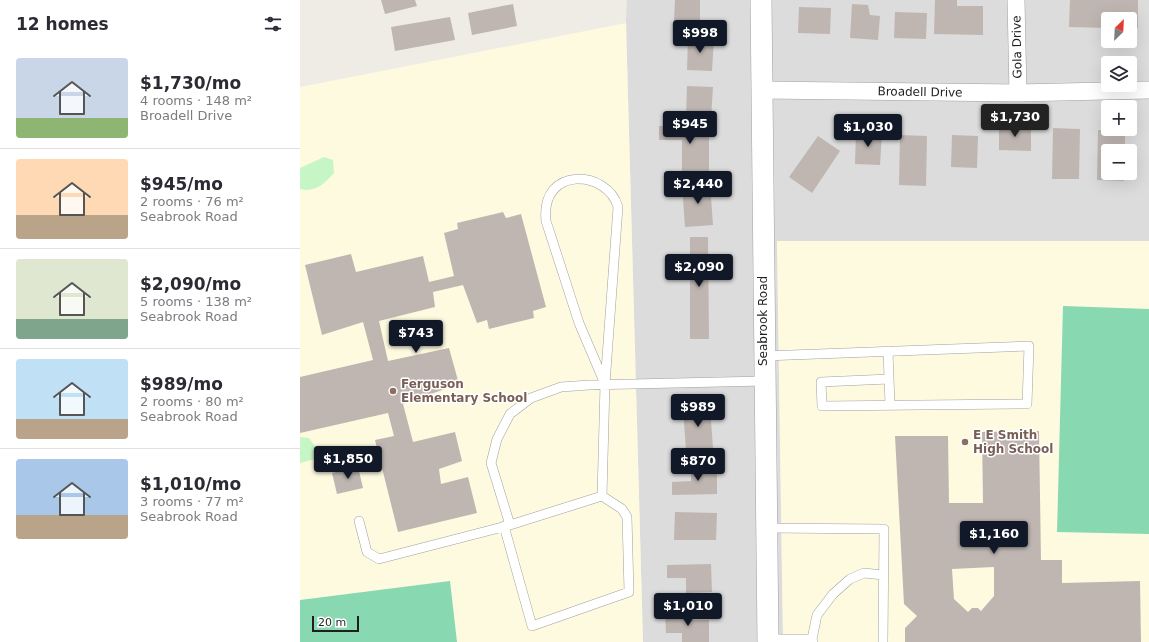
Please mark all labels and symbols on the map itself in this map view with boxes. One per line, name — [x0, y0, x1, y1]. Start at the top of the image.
north arrow — [1101, 12, 1137, 48]
street label: Gola Drive — [1009, 15, 1025, 79]
pin: $998 — [676, 20, 724, 54]
street label: Broadell Drive — [877, 84, 963, 100]
pin: $1,730 — [982, 104, 1048, 138]
pin: $945 — [666, 111, 714, 145]
pin: $1,030 — [835, 114, 901, 148]
pin: $2,440 — [665, 171, 731, 205]
pin: $2,090 — [666, 254, 732, 288]
street label: Seabrook Road — [756, 276, 770, 366]
pin: $743 — [392, 320, 440, 354]
place label: Ferguson Elementary School — [401, 377, 527, 405]
marker: Ferguson Elementary School — [388, 386, 398, 396]
pin: $989 — [674, 394, 722, 428]
place label: E E Smith High School — [973, 428, 1053, 456]
marker: E E Smith High School — [960, 437, 970, 447]
pin: $1,850 — [315, 446, 381, 480]
pin: $870 — [674, 448, 722, 482]
pin: $1,160 — [961, 521, 1027, 555]
pin: $1,010 — [655, 593, 721, 627]
scale bar — [312, 614, 359, 633]

